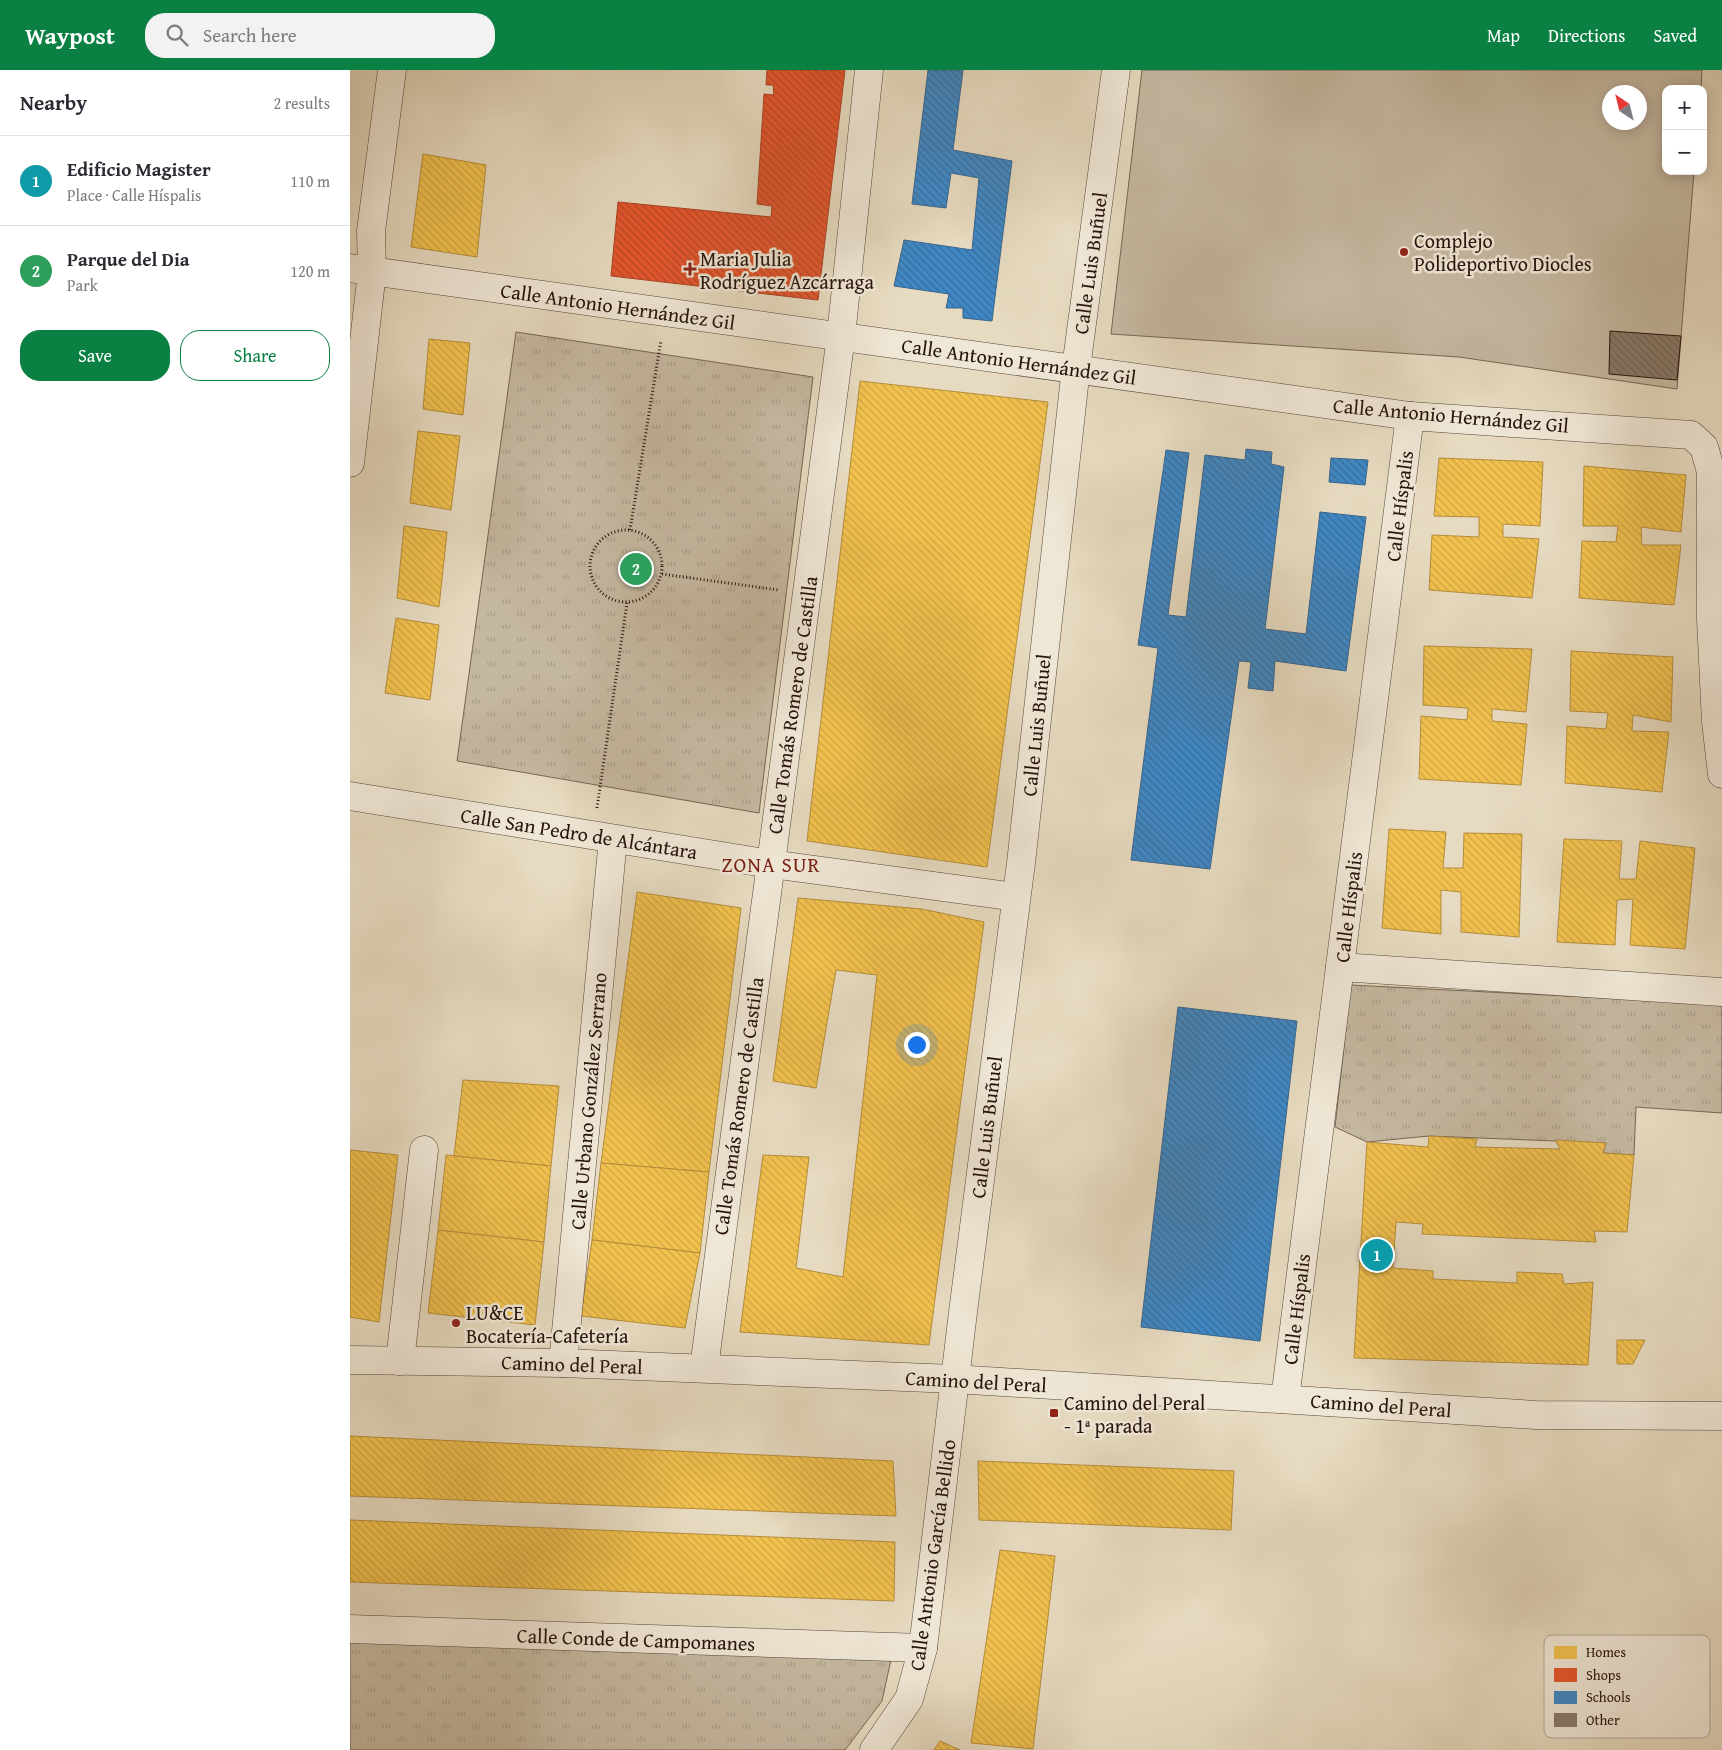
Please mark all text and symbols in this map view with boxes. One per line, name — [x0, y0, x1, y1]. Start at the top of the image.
search box — [145, 13, 495, 58]
text: Waypost — [25, 18, 115, 53]
icon: search — [163, 21, 191, 49]
text: Search here — [203, 21, 297, 49]
text: Map — [1487, 22, 1520, 49]
text: Directions — [1548, 22, 1625, 49]
text: Saved — [1653, 22, 1697, 49]
north arrow — [1602, 85, 1647, 130]
map controls — [1662, 85, 1707, 175]
button: + — [1662, 85, 1707, 130]
text: Nearby — [20, 87, 87, 118]
text: 2 results — [273, 91, 330, 115]
button: − — [1662, 130, 1707, 175]
text: Edificio Magister — [67, 155, 211, 183]
text: 1 — [32, 169, 40, 193]
text: 110 m — [290, 169, 330, 193]
text: Place · Calle Híspalis — [67, 183, 201, 207]
street label: Calle Luis Buñuel — [1066, 190, 1114, 336]
place label: Complejo Polideportivo Diocles — [1414, 226, 1592, 278]
place label: Maria Julia Rodríguez Azcárraga — [700, 244, 874, 296]
text: Parque del Dia — [67, 245, 190, 273]
marker: Complejo Polideportivo Diocles — [1398, 246, 1410, 258]
text: 2 — [32, 259, 40, 283]
text: 120 m — [290, 259, 330, 283]
marker: Maria Julia Rodríguez Azcárraga — [684, 263, 696, 275]
text: Park — [67, 273, 98, 297]
street label: Calle Antonio Hernández Gil — [499, 275, 737, 337]
button: Save — [20, 330, 170, 381]
button: Share — [180, 330, 330, 381]
street label: Calle Antonio Hernández Gil — [900, 330, 1138, 392]
street label: Calle Antonio Hernández Gil — [1332, 390, 1570, 440]
street label: Calle Híspalis — [1378, 449, 1420, 563]
pin: 2 — [620, 550, 652, 588]
street label: Calle Tomás Romero de Castilla — [760, 574, 825, 836]
street label: Calle Luis Buñuel — [1014, 652, 1058, 798]
street label: Calle San Pedro de Alcántara — [459, 800, 700, 866]
district label: ZONA SUR — [721, 849, 821, 880]
street label: Calle Híspalis — [1327, 850, 1369, 964]
street label: Calle Urbano González Serrano — [562, 971, 614, 1231]
street label: Calle Tomás Romero de Castilla — [706, 975, 771, 1237]
your location — [904, 1032, 930, 1058]
street label: Calle Luis Buñuel — [963, 1054, 1009, 1200]
pin: 1 — [1361, 1236, 1393, 1274]
street label: Calle Híspalis — [1275, 1252, 1317, 1366]
place label: LU&CE Bocatería-Cafetería — [466, 1298, 629, 1350]
marker: LU&CE Bocatería-Cafetería — [450, 1317, 462, 1329]
street label: Camino del Peral — [501, 1347, 644, 1381]
street label: Camino del Peral — [905, 1363, 1048, 1399]
street label: Camino del Peral — [1309, 1386, 1453, 1424]
place label: Camino del Peral - 1ª parada — [1064, 1388, 1206, 1440]
marker: Camino del Peral - 1ª parada — [1048, 1407, 1060, 1419]
street label: Calle Antonio García Bellido — [901, 1437, 963, 1673]
street label: Calle Conde de Campomanes — [516, 1620, 756, 1658]
legend — [1544, 1635, 1710, 1738]
text: Homes — [1586, 1642, 1626, 1662]
text: Shops — [1586, 1665, 1621, 1685]
text: Schools — [1586, 1687, 1630, 1707]
text: Other — [1586, 1710, 1620, 1730]

